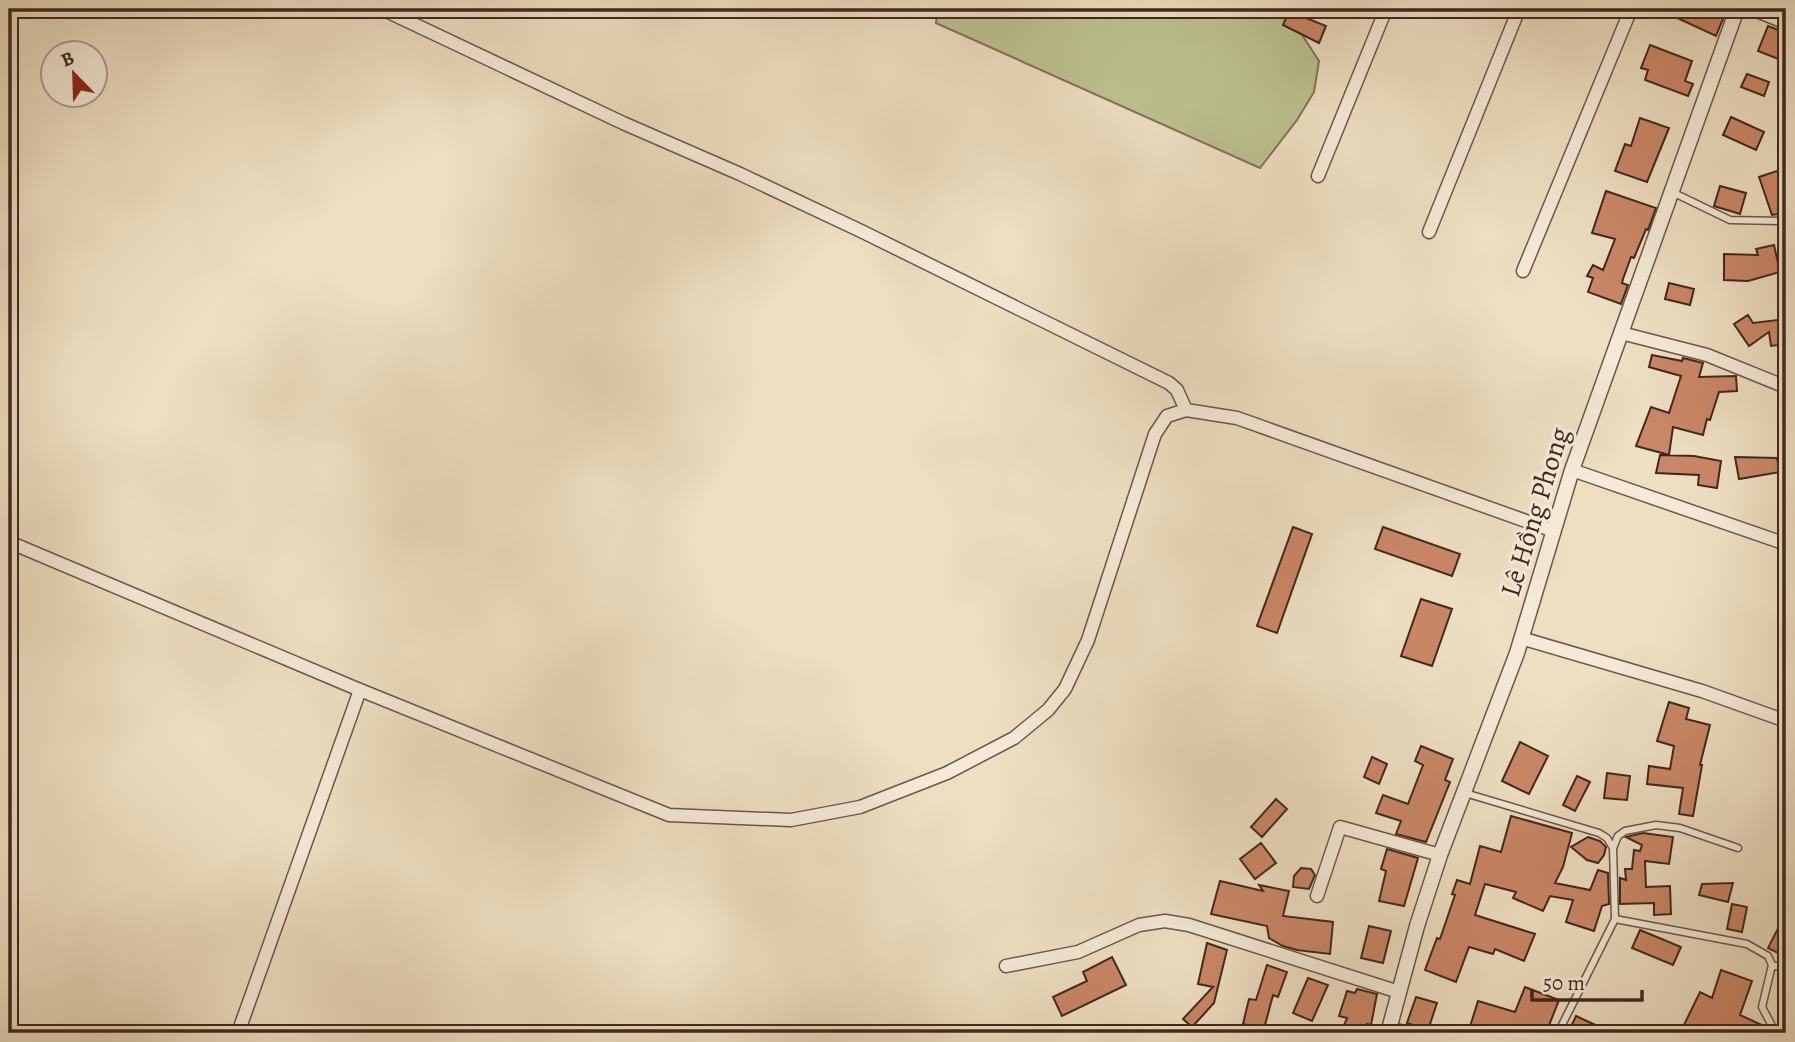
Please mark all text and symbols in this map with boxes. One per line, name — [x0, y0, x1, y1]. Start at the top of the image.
north arrow — [38, 38, 108, 108]
text: B — [57, 45, 78, 74]
street label: Lê Hồng Phong — [1491, 423, 1579, 601]
scale bar — [1532, 958, 1643, 1002]
text: 50 m — [1543, 969, 1585, 997]

